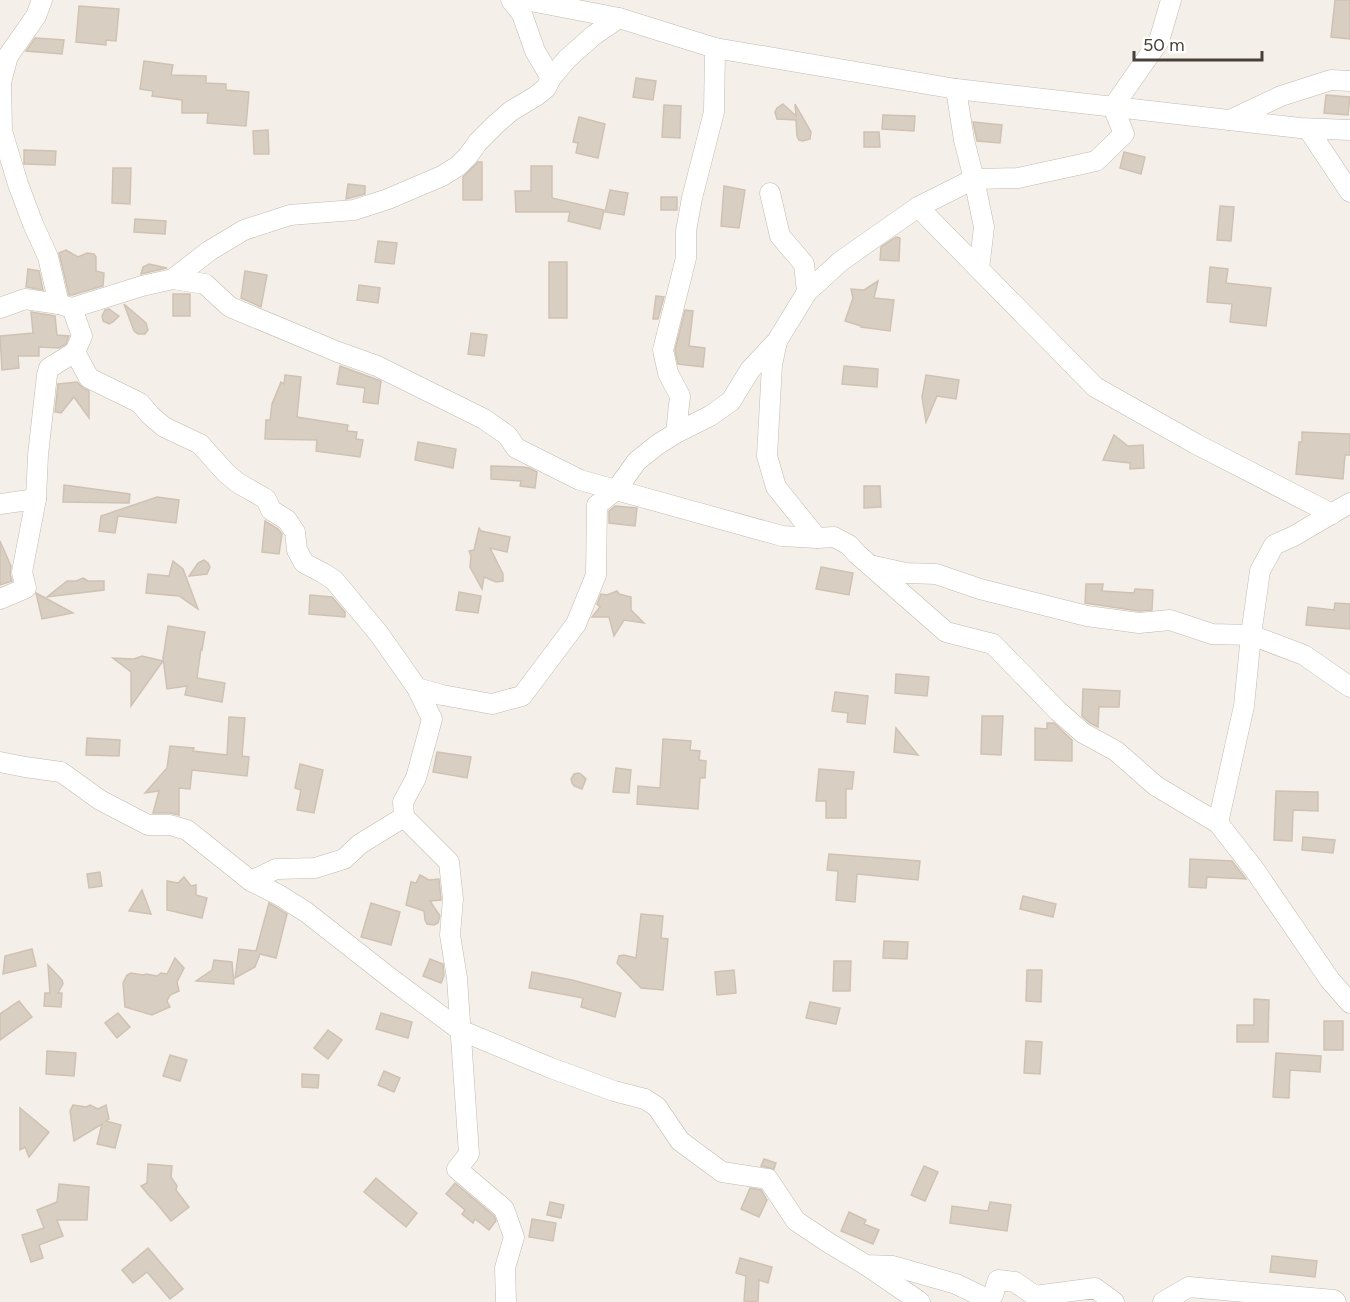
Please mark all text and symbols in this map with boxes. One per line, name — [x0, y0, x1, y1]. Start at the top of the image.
scale bar — [1134, 24, 1262, 62]
text: 50 m — [1143, 34, 1185, 56]

